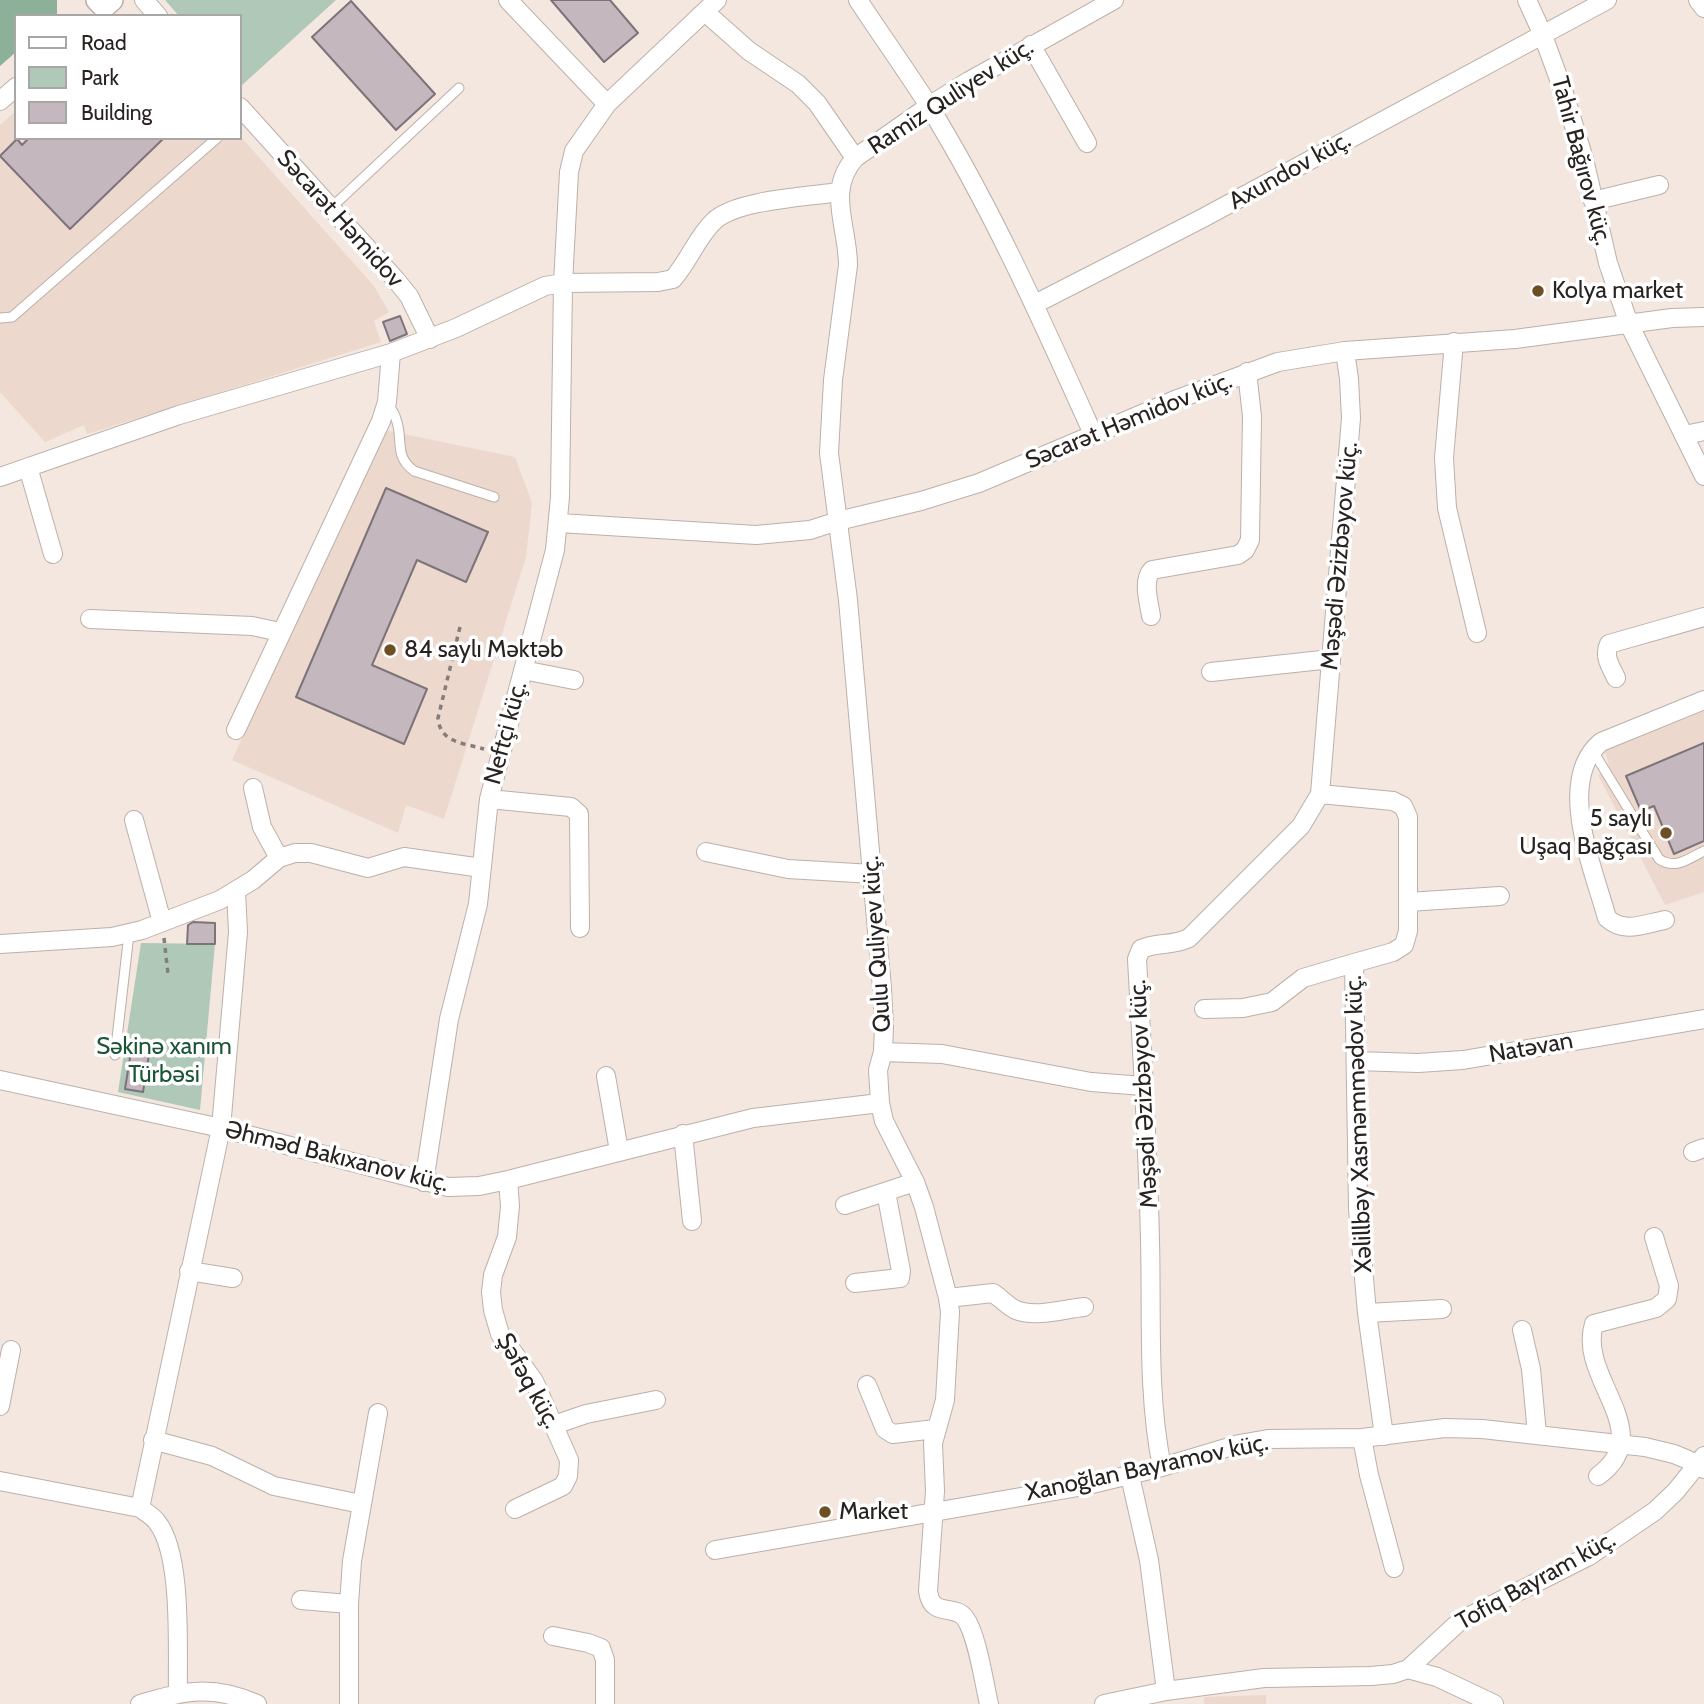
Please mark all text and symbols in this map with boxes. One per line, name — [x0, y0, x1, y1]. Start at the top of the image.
legend — [14, 14, 242, 140]
text: Road — [81, 30, 127, 55]
street label: Ramiz Quliyev küç. — [863, 33, 1039, 161]
text: Park — [81, 65, 119, 90]
street label: Tahir Bağırov küç. — [1545, 73, 1617, 249]
text: Building — [81, 100, 152, 125]
street label: Axundov küç. — [1224, 126, 1356, 216]
street label: Səcarət Həmidov — [271, 144, 409, 294]
place label: Kolya market — [1552, 277, 1683, 305]
marker: Kolya market — [1530, 283, 1546, 299]
street label: Səcarət Həmidov küç. — [1022, 366, 1236, 476]
street label: Məşədi Əzizbəyov küç. — [1316, 441, 1364, 671]
place label: 84 saylı Məktəb — [404, 636, 563, 664]
marker: 84 saylı Məktəb — [382, 642, 398, 658]
street label: Neftçi küç. — [478, 678, 534, 788]
place label: 5 saylı Uşaq Bağçası — [1519, 805, 1652, 861]
marker: 5 saylı Uşaq Bağçası — [1658, 825, 1674, 841]
street label: Qulu Quliyev küç. — [856, 855, 898, 1033]
street label: Xəlillbəy Xasməmmədov küç. — [1339, 975, 1379, 1273]
street label: Məşədi Əzizbəyov küç. — [1124, 979, 1164, 1209]
street label: Natəvan — [1487, 1026, 1575, 1070]
park label: Səkinə xanım Türbəsi — [96, 1033, 232, 1089]
street label: Əhməd Bakıxanov küç. — [222, 1115, 452, 1199]
street label: Şəfəq küç. — [490, 1328, 566, 1434]
street label: Xanoğlan Bayramov küç. — [1023, 1428, 1271, 1508]
place label: Market — [839, 1498, 908, 1526]
marker: Market — [817, 1504, 833, 1520]
street label: Tofiq Bayram küç. — [1451, 1525, 1621, 1637]

